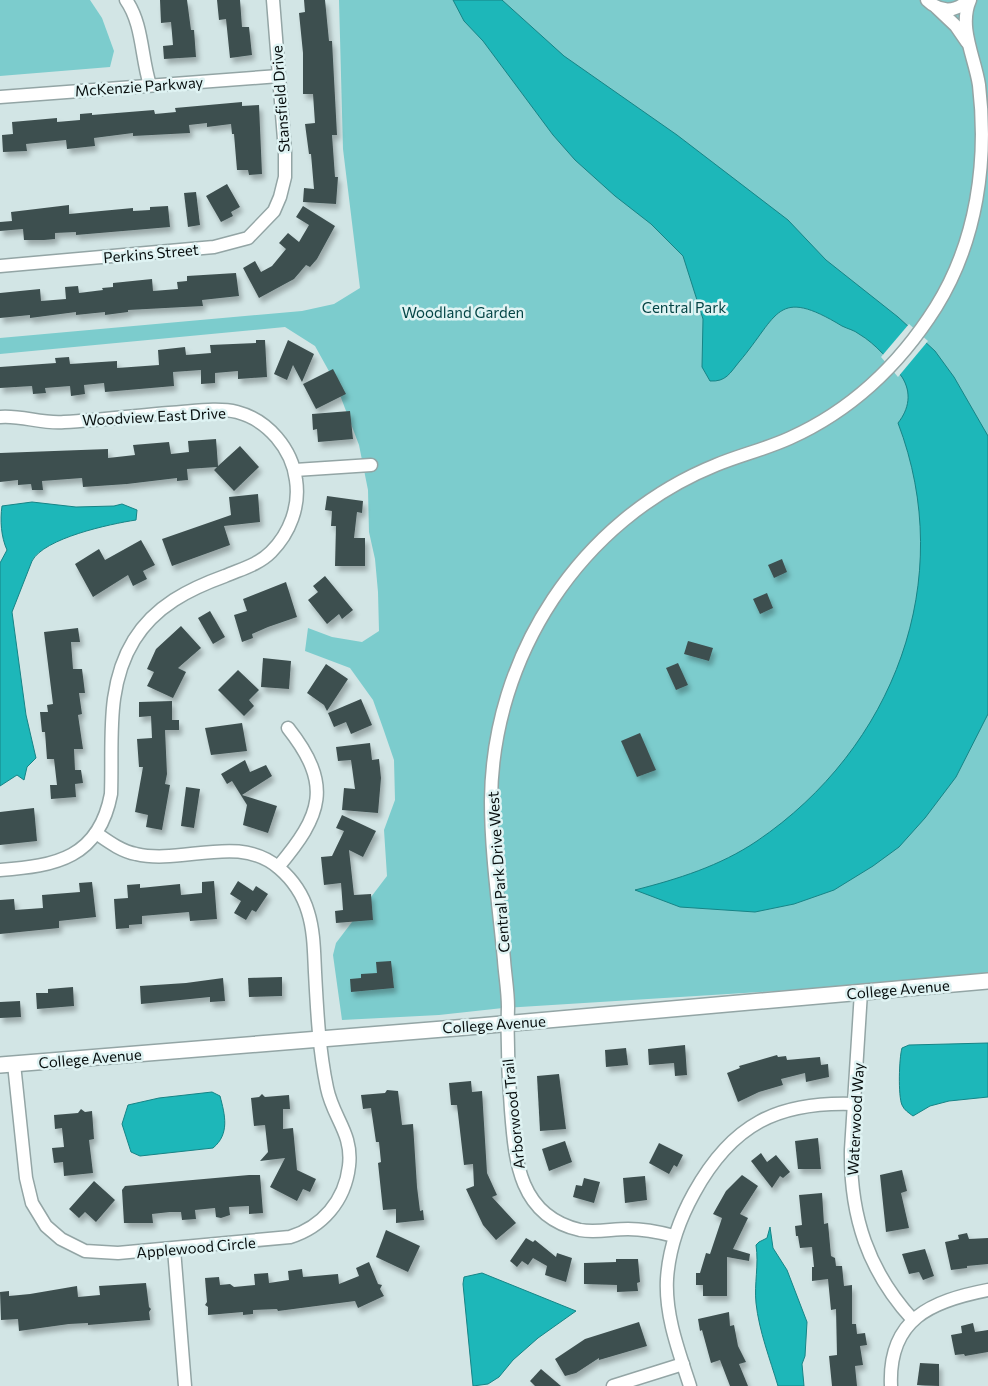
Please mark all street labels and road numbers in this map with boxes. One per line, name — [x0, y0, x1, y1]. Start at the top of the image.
street label: Stansfield Drive — [267, 45, 293, 153]
street label: McKenzie Parkway — [74, 73, 204, 99]
street label: Perkins Street — [103, 240, 199, 266]
street label: Woodview East Drive — [82, 403, 226, 429]
street label: Central Park Drive West — [483, 791, 513, 953]
street label: College Avenue — [846, 976, 950, 1002]
street label: College Avenue — [442, 1011, 546, 1037]
street label: College Avenue — [38, 1045, 142, 1071]
street label: Arborwood Trail — [498, 1058, 528, 1170]
street label: Waterwood Way — [843, 1062, 867, 1176]
street label: Applewood Circle — [136, 1233, 257, 1261]

